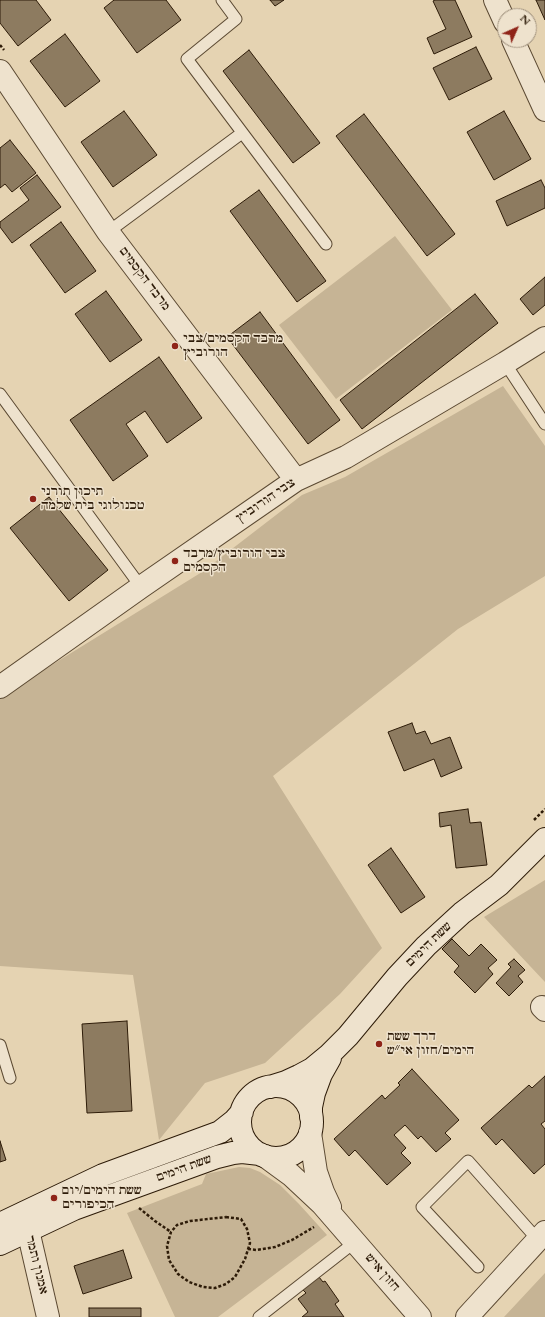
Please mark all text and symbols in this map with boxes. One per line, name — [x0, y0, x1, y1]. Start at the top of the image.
north arrow — [497, 8, 537, 48]
text: N — [516, 11, 534, 29]
street label: מרבד הקסמים — [115, 244, 173, 314]
place label: מרבד הקסמים/צבי הורוביץ — [183, 332, 283, 360]
marker: מרבד הקסמים/צבי הורוביץ — [170, 341, 180, 351]
street label: צבי הורוביץ — [234, 476, 298, 526]
place label: תיכון תורני טכנולוגי בית שלמה — [41, 485, 145, 513]
marker: תיכון תורני טכנולוגי בית שלמה — [28, 494, 38, 504]
place label: צבי הורוביץ/מרבד הקסמים — [183, 547, 285, 575]
marker: צבי הורוביץ/מרבד הקסמים — [170, 556, 180, 566]
street label: ששת הימים — [403, 920, 455, 970]
place label: דרך ששת הימים/חזון אי״ש — [387, 1030, 474, 1058]
marker: דרך ששת הימים/חזון אי״ש — [374, 1039, 384, 1049]
street label: ששת הימים — [154, 1152, 214, 1186]
place label: ששת הימים/יום הכיפורים — [62, 1184, 142, 1212]
marker: ששת הימים/יום הכיפורים — [49, 1193, 59, 1203]
street label: אמנון ותמר — [22, 1234, 50, 1296]
street label: חזון איש — [362, 1251, 402, 1295]

